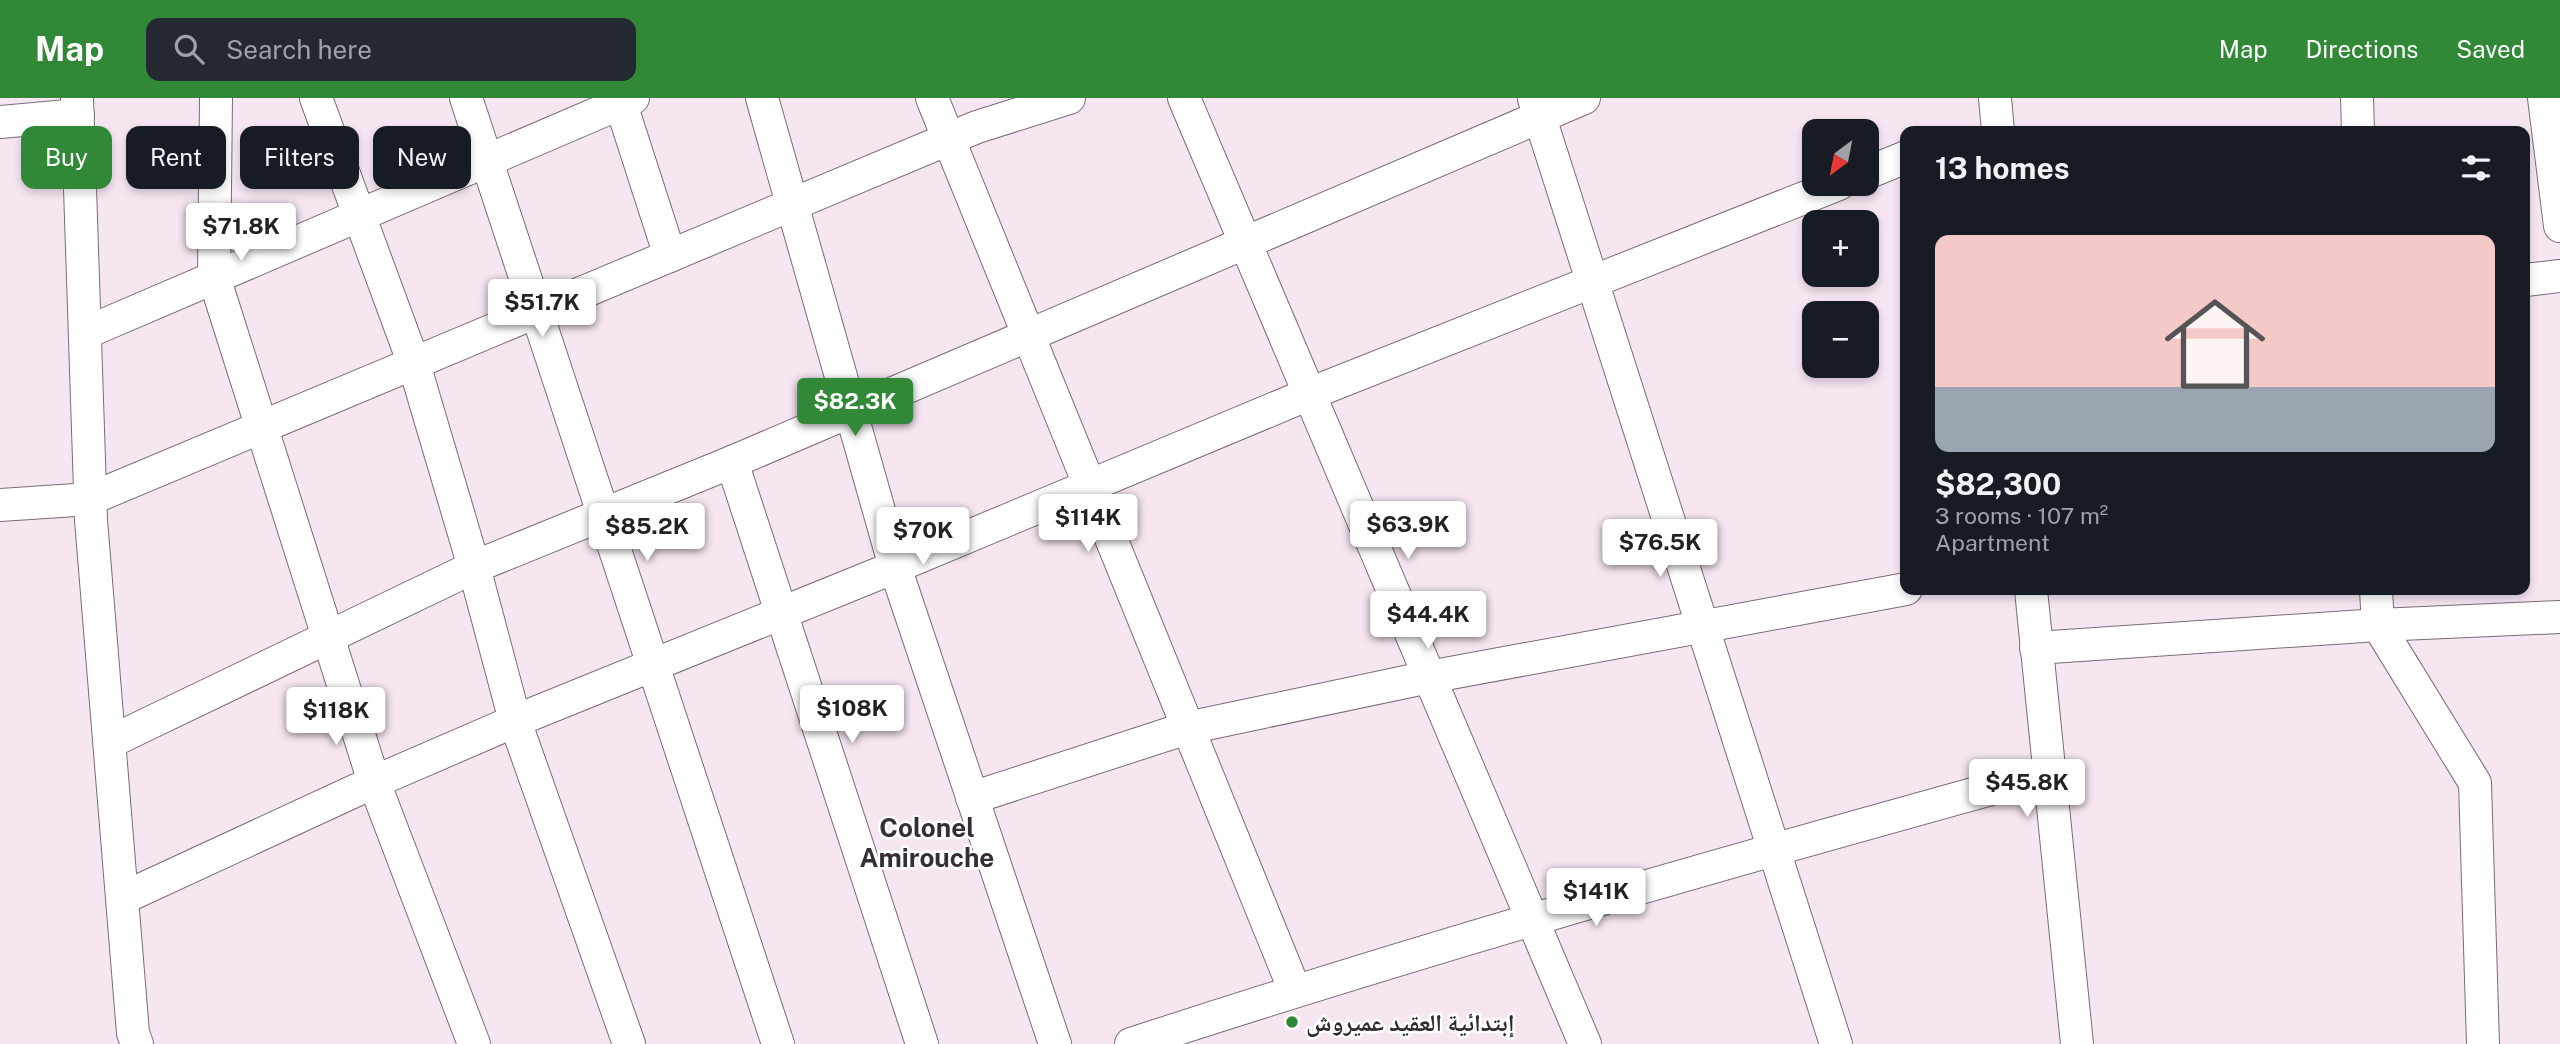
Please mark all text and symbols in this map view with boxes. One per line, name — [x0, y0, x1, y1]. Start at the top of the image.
search box — [146, 18, 636, 81]
text: Map — [35, 30, 104, 68]
icon: search — [170, 30, 208, 68]
text: Search here — [226, 34, 372, 65]
text: Map — [2219, 35, 2268, 63]
text: Directions — [2306, 35, 2418, 63]
text: Saved — [2456, 35, 2525, 63]
north arrow — [1802, 119, 1880, 196]
map controls — [1802, 119, 1879, 378]
chip: Buy — [21, 126, 112, 189]
chip: Rent — [126, 126, 226, 189]
chip: Filters — [240, 126, 359, 189]
chip: New — [373, 126, 471, 189]
icon: filters — [2457, 149, 2495, 187]
text: 13 homes — [1935, 150, 2070, 186]
pin: $71.8K — [184, 204, 298, 263]
button: + — [1802, 210, 1879, 287]
text: $71.8K — [202, 212, 280, 239]
pin: $51.7K — [485, 280, 599, 339]
icon: home — [2152, 281, 2278, 407]
text: $51.7K — [504, 288, 580, 315]
button: − — [1802, 301, 1879, 378]
pin: $82.3K — [798, 378, 912, 438]
text: $82.3K — [813, 387, 897, 414]
text: $82,300 — [1935, 466, 2061, 502]
pin: $114K — [1039, 494, 1137, 554]
pin: $63.9K — [1351, 502, 1465, 561]
text: 3 rooms · 107 m² — [1935, 502, 2108, 529]
text: $114K — [1055, 503, 1121, 530]
pin: $85.2K — [590, 504, 704, 563]
pin: $70K — [882, 508, 964, 567]
text: $63.9K — [1366, 510, 1450, 537]
text: $85.2K — [605, 512, 689, 539]
text: $70K — [892, 516, 954, 543]
pin: $76.5K — [1603, 519, 1717, 579]
text: $76.5K — [1618, 528, 1702, 555]
text: Apartment — [1935, 529, 2050, 556]
pin: $44.4K — [1371, 592, 1485, 651]
text: $44.4K — [1386, 600, 1470, 627]
pin: $108K — [803, 686, 901, 745]
pin: $118K — [287, 688, 385, 747]
text: $108K — [816, 694, 888, 721]
text: $118K — [302, 696, 370, 723]
pin: $45.8K — [1970, 760, 2084, 819]
text: $45.8K — [1985, 768, 2069, 795]
district label: Colonel Amirouche — [860, 812, 994, 873]
pin: $141K — [1547, 868, 1645, 928]
text: $141K — [1563, 877, 1629, 904]
place label: إبتدائية العقيد عميروش — [1306, 1008, 1515, 1038]
marker: إبتدائية العقيد عميروش — [1284, 1014, 1300, 1030]

